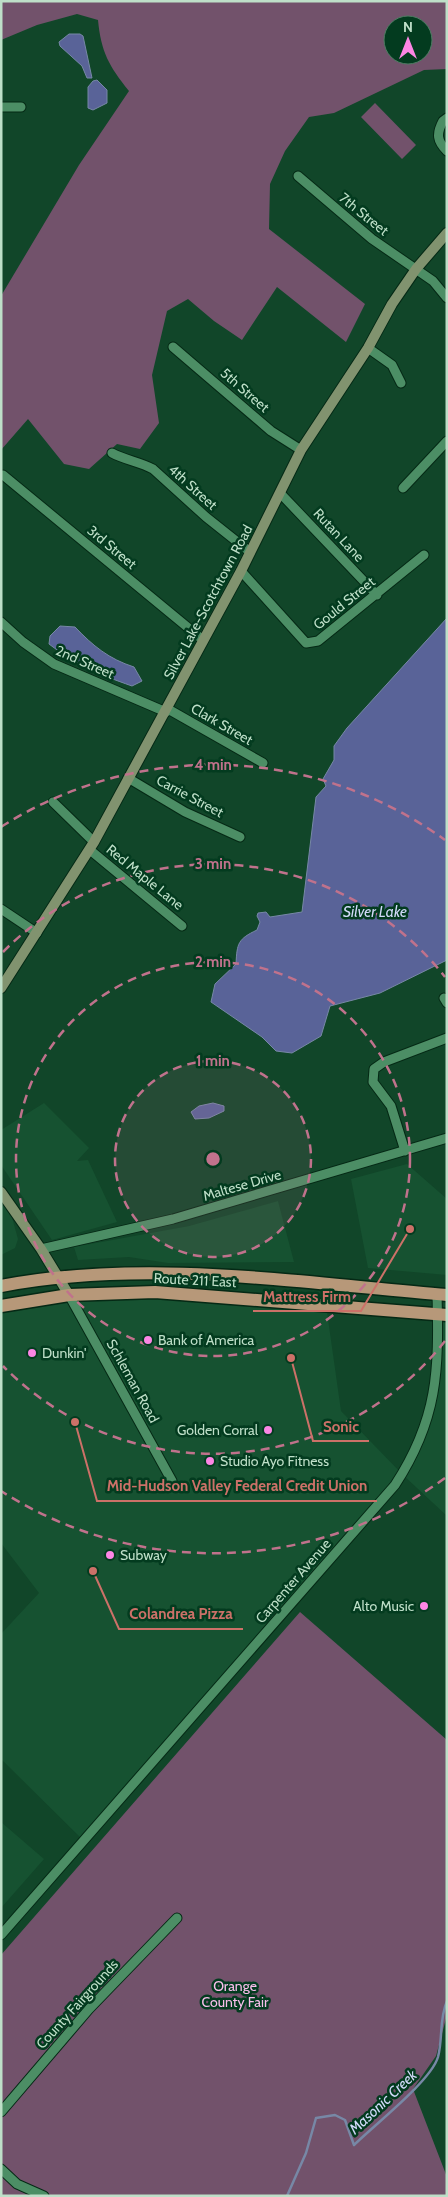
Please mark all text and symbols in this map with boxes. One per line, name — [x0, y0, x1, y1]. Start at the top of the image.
north arrow — [383, 15, 433, 65]
text: N — [403, 18, 413, 36]
street label: 7th Street — [336, 189, 393, 240]
street label: 5th Street — [217, 364, 273, 416]
street label: 4th Street — [165, 460, 221, 514]
street label: Rutan Lane — [310, 504, 368, 566]
street label: 3rd Street — [84, 521, 140, 573]
street label: Silver Lake-Scotchtown Road — [160, 522, 256, 682]
street label: Gould Street — [309, 572, 379, 633]
street label: 2nd Street — [53, 641, 117, 683]
street label: Clark Street — [188, 699, 256, 749]
text: 4 min — [194, 756, 232, 774]
street label: Carrie Street — [153, 771, 227, 821]
street label: Red Maple Lane — [103, 840, 187, 914]
text: 3 min — [195, 855, 231, 873]
water label: Silver Lake — [343, 903, 407, 921]
text: 2 min — [195, 953, 231, 971]
text: 1 min — [196, 1052, 230, 1070]
centre of rings — [204, 1150, 222, 1168]
street label: Maltese Drive — [201, 1165, 283, 1205]
street label: Route 211 East — [153, 1269, 237, 1291]
callout: Mattress Firm — [253, 1281, 361, 1311]
text: Mattress Firm — [263, 1288, 351, 1306]
place label: Bank of America — [158, 1331, 255, 1349]
marker: Bank of America — [142, 1334, 154, 1346]
street label: Schleman Road — [103, 1336, 163, 1426]
place label: Dunkin' — [42, 1344, 86, 1362]
marker: Dunkin' — [26, 1347, 38, 1359]
callout: Sonic — [313, 1411, 369, 1441]
text: Sonic — [323, 1418, 359, 1436]
place label: Golden Corral — [177, 1421, 259, 1439]
marker: Golden Corral — [262, 1424, 274, 1436]
place label: Studio Ayo Fitness — [220, 1452, 329, 1470]
marker: Studio Ayo Fitness — [204, 1455, 216, 1467]
callout: Mid-Hudson Valley Federal Credit Union — [97, 1471, 377, 1501]
text: Mid-Hudson Valley Federal Credit Union — [107, 1477, 367, 1495]
street label: Carpenter Avenue — [251, 1535, 335, 1627]
place label: Subway — [120, 1546, 167, 1564]
marker: Subway — [104, 1549, 116, 1561]
place label: Alto Music — [353, 1597, 414, 1615]
callout: Colandrea Pizza — [119, 1599, 243, 1629]
marker: Alto Music — [418, 1600, 430, 1612]
text: Colandrea Pizza — [129, 1605, 233, 1623]
street label: County Fairgrounds — [32, 1955, 122, 2052]
park label: Orange County Fair — [202, 1977, 269, 2011]
water label: Masonic Creek — [345, 2066, 421, 2139]

